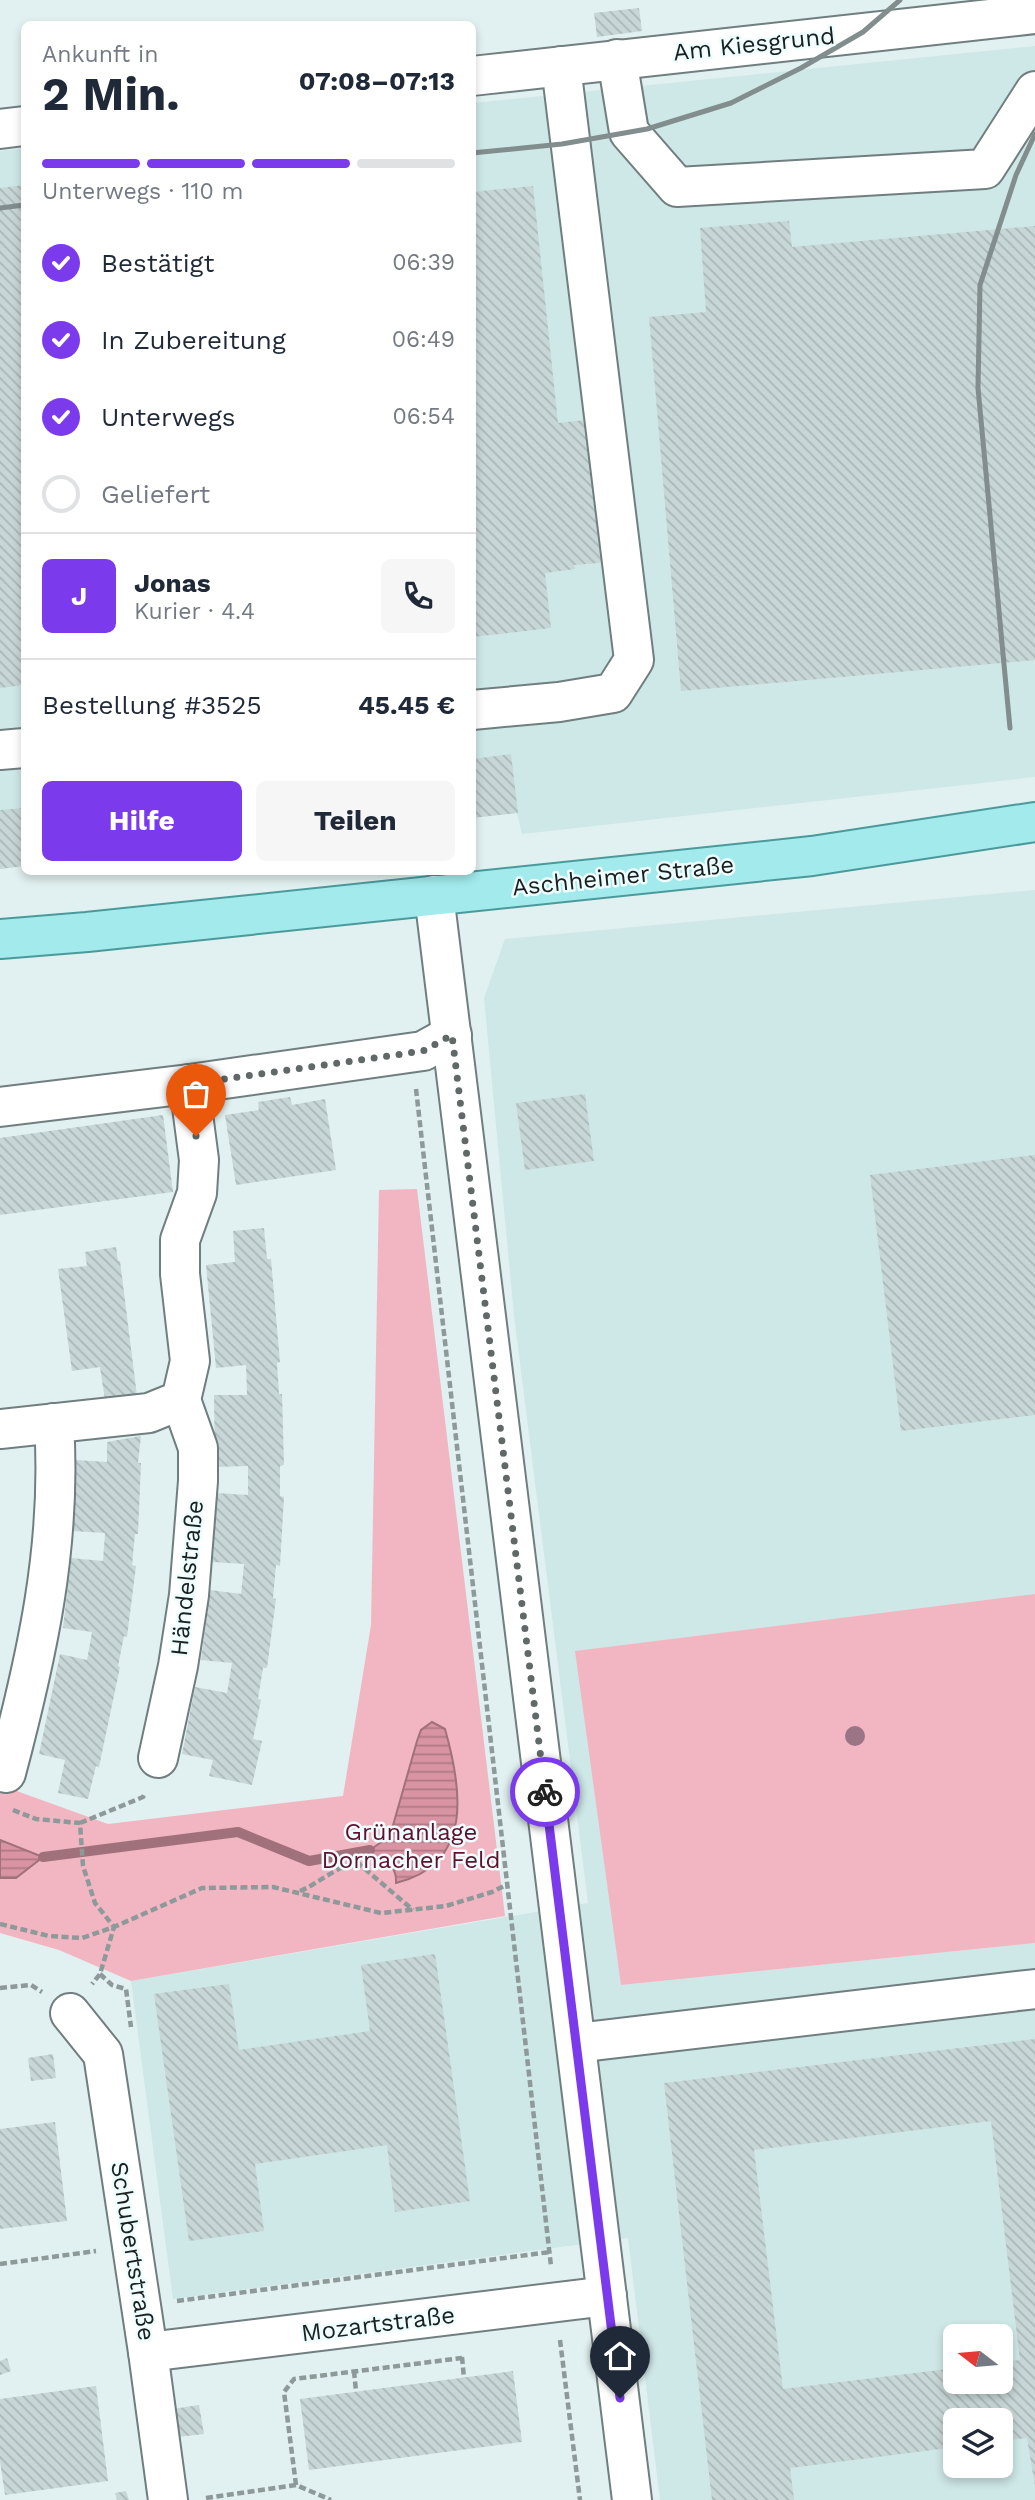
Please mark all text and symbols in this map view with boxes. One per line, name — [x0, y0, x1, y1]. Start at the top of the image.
street label: Am Kiesgrund — [672, 22, 836, 66]
text: Ankunft in — [42, 41, 158, 68]
text: 07:08–07:13 — [299, 66, 455, 96]
text: 2 Min. — [42, 67, 180, 121]
text: Unterwegs · 110 m — [42, 178, 243, 205]
icon: check — [42, 244, 80, 282]
text: Bestätigt — [101, 248, 214, 278]
text: 06:39 — [392, 249, 455, 276]
icon: check — [42, 321, 80, 359]
text: In Zubereitung — [101, 325, 286, 355]
text: 06:49 — [392, 326, 455, 353]
icon: check — [42, 398, 80, 436]
text: Unterwegs — [101, 402, 236, 432]
text: 06:54 — [392, 403, 455, 430]
text: Geliefert — [101, 479, 210, 509]
button: phone — [381, 559, 455, 633]
text: Jonas — [134, 568, 211, 598]
text: J — [71, 581, 87, 611]
text: Kurier · 4.4 — [134, 598, 255, 625]
text: Bestellung #3525 — [42, 690, 262, 720]
text: 45.45 € — [358, 690, 455, 720]
button: Hilfe — [42, 781, 242, 861]
button: Teilen — [256, 781, 455, 861]
street label: Aschheimer Straße — [511, 850, 735, 902]
pin — [166, 1064, 226, 1136]
icon: bag — [177, 1075, 215, 1113]
street label: Händelstraße — [165, 1499, 209, 1657]
courier — [510, 1757, 580, 1827]
icon: bike — [526, 1773, 564, 1811]
park label: Grünanlage Dornacher Feld — [321, 1818, 501, 1874]
street label: Schubertstraße — [105, 2159, 161, 2343]
street label: Mozartstraße — [300, 2301, 456, 2347]
north arrow — [943, 2324, 1013, 2394]
map controls — [943, 2324, 1013, 2478]
pin — [590, 2326, 650, 2398]
icon: home — [601, 2337, 639, 2375]
button: layers — [943, 2408, 1013, 2478]

